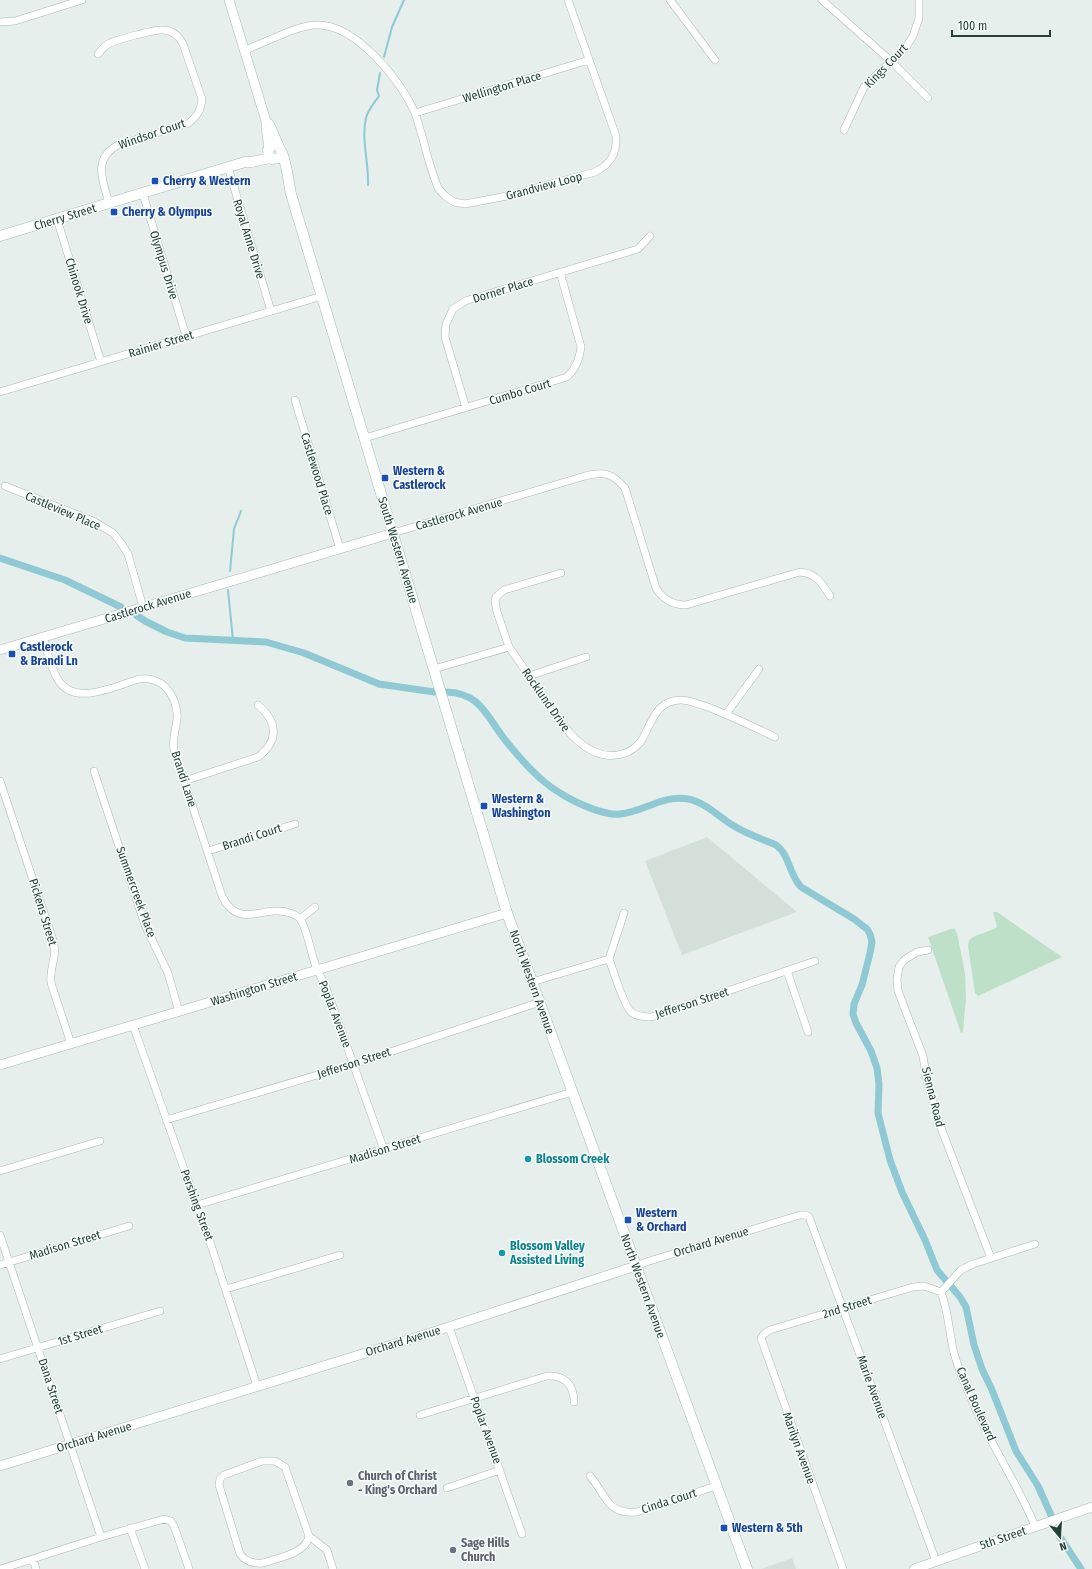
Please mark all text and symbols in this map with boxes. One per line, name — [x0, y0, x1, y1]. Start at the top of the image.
scale bar — [952, 12, 1050, 38]
text: 100 m — [958, 19, 987, 33]
street label: Kings Court — [862, 41, 910, 91]
street label: Wellington Place — [461, 68, 543, 106]
street label: Windsor Court — [117, 116, 187, 152]
street label: Grandview Loop — [504, 169, 584, 203]
place label: Cherry & Western — [163, 174, 251, 188]
marker: Cherry & Western — [150, 176, 160, 186]
street label: Royal Anne Drive — [230, 197, 268, 281]
street label: Cherry Street — [32, 201, 98, 233]
place label: Cherry & Olympus — [122, 205, 213, 219]
marker: Cherry & Olympus — [109, 207, 119, 217]
street label: Olympus Drive — [147, 229, 181, 301]
street label: Chinook Drive — [62, 256, 96, 326]
street label: Dorner Place — [471, 274, 535, 306]
street label: Rainier Street — [127, 327, 195, 361]
street label: Cumbo Court — [488, 376, 552, 408]
street label: Castlewood Place — [298, 431, 336, 517]
place label: Western & Castlerock — [393, 464, 446, 492]
marker: Western & Castlerock — [380, 473, 390, 483]
street label: Castleview Place — [23, 489, 103, 533]
street label: South Western Avenue — [375, 495, 421, 605]
street label: Castlerock Avenue — [414, 495, 504, 533]
street label: Castlerock Avenue — [103, 586, 193, 626]
place label: Castlerock & Brandi Ln — [20, 640, 78, 668]
marker: Castlerock & Brandi Ln — [7, 649, 17, 659]
street label: Rocklund Drive — [519, 666, 573, 734]
street label: Brandi Lane — [168, 749, 200, 809]
place label: Western & Washington — [492, 792, 550, 820]
marker: Western & Washington — [479, 801, 489, 811]
street label: Brandi Court — [221, 821, 283, 853]
street label: Summercreek Place — [113, 845, 159, 939]
street label: Pickens Street — [26, 877, 60, 947]
street label: North Western Avenue — [507, 928, 557, 1036]
street label: Washington Street — [209, 969, 299, 1009]
street label: Poplar Avenue — [316, 979, 354, 1050]
street label: Jefferson Street — [653, 985, 731, 1021]
street label: Jefferson Street — [315, 1045, 393, 1081]
street label: Sienna Road — [919, 1066, 947, 1128]
street label: Madison Street — [348, 1131, 422, 1167]
place label: Blossom Creek — [536, 1152, 610, 1166]
marker: Blossom Creek — [523, 1154, 533, 1164]
street label: Pershing Street — [178, 1168, 216, 1243]
place label: Western & Orchard — [636, 1206, 687, 1234]
marker: Western & Orchard — [623, 1215, 633, 1225]
street label: Orchard Avenue — [672, 1224, 750, 1260]
street label: Madison Street — [28, 1227, 102, 1263]
street label: North Western Avenue — [618, 1232, 668, 1340]
place label: Blossom Valley Assisted Living — [509, 1239, 585, 1267]
marker: Blossom Valley Assisted Living — [497, 1248, 507, 1258]
street label: 2nd Street — [821, 1293, 873, 1321]
street label: 1st Street — [56, 1322, 104, 1348]
street label: Orchard Avenue — [364, 1323, 442, 1359]
street label: Marie Avenue — [854, 1353, 890, 1421]
street label: Dana Street — [35, 1357, 67, 1415]
street label: Canal Boulevard — [953, 1365, 999, 1443]
street label: Poplar Avenue — [467, 1394, 505, 1466]
street label: Marilyn Avenue — [780, 1410, 818, 1486]
street label: Orchard Avenue — [55, 1419, 133, 1455]
place label: Church of Christ - King's Orchard — [358, 1469, 438, 1497]
marker: Church of Christ - King's Orchard — [345, 1478, 355, 1488]
street label: Cinda Court — [640, 1485, 698, 1516]
north arrow — [1040, 1517, 1080, 1557]
place label: Western & 5th — [732, 1521, 803, 1535]
marker: Western & 5th — [719, 1523, 729, 1533]
street label: 5th Street — [978, 1524, 1028, 1552]
place label: Sage Hills Church — [461, 1536, 510, 1564]
text: N — [1058, 1539, 1068, 1553]
marker: Sage Hills Church — [448, 1545, 458, 1555]

